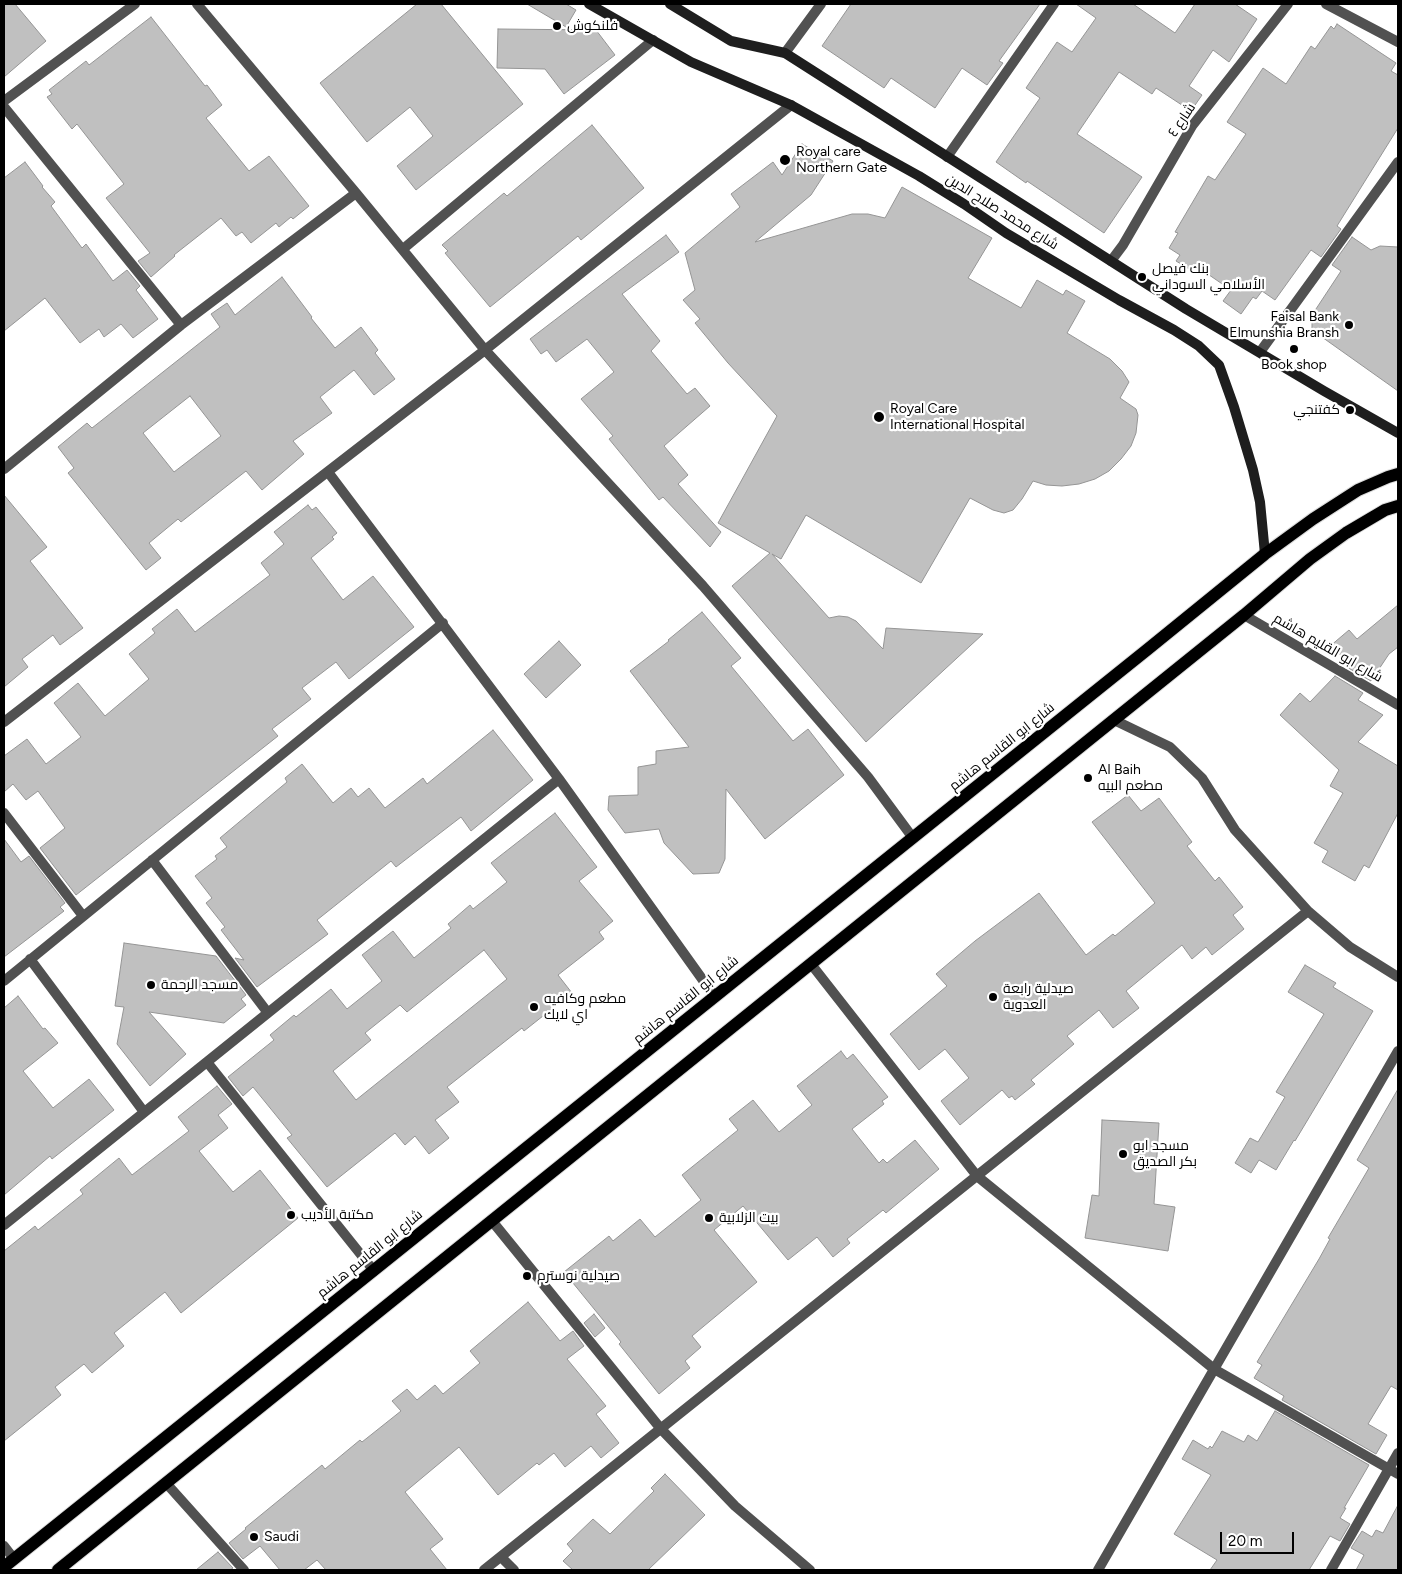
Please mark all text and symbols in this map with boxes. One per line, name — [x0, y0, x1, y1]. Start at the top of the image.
place label: فلنكوش — [567, 18, 618, 34]
marker: فلنكوش — [551, 20, 563, 32]
street label: شارع ٤ — [1165, 100, 1199, 140]
place label: Royal care Northern Gate — [796, 144, 887, 176]
marker: Royal care Northern Gate — [778, 153, 792, 167]
street label: شارع محمد صلاح الدين — [943, 171, 1061, 253]
place label: بنك فيصل الأسلامي السوداني — [1152, 261, 1265, 294]
marker: بنك فيصل الأسلامي السوداني — [1136, 271, 1148, 283]
place label: Faisal Bank Elmunshia Bransh — [1229, 309, 1339, 342]
marker: Faisal Bank Elmunshia Bransh — [1343, 319, 1355, 331]
marker: Book shop — [1288, 343, 1300, 355]
place label: Book shop — [1261, 357, 1327, 373]
place label: Royal Care International Hospital — [890, 401, 1024, 434]
place label: كفتنجي — [1293, 402, 1340, 418]
marker: كفتنجي — [1344, 404, 1356, 416]
marker: Royal Care International Hospital — [872, 410, 886, 424]
street label: شارع ابو القليم هاشم — [1270, 610, 1386, 686]
street label: شارع ابو القاسم هاشم — [946, 699, 1058, 795]
place label: Al Baih مطعم البيه — [1098, 762, 1163, 794]
marker: Al Baih مطعم البيه — [1082, 772, 1094, 784]
street label: شارع ابو القاسم هاشم — [630, 952, 742, 1048]
place label: مسجد الرحمة — [161, 977, 239, 993]
marker: مسجد الرحمة — [145, 979, 157, 991]
place label: صيدلية رابعة العدوية — [1003, 981, 1074, 1014]
place label: مطعم وكافيه اي لايك — [544, 991, 626, 1024]
marker: صيدلية رابعة العدوية — [987, 991, 999, 1003]
marker: مطعم وكافيه اي لايك — [528, 1001, 540, 1013]
place label: مسجد ابو بكر الصديق — [1133, 1138, 1197, 1170]
marker: مسجد ابو بكر الصديق — [1117, 1148, 1129, 1160]
street label: شارع ابو القاسم هاشم — [314, 1206, 426, 1302]
place label: مكتبة الأديب — [301, 1207, 374, 1223]
marker: مكتبة الأديب — [285, 1209, 297, 1221]
place label: بيت الزلابية — [719, 1210, 779, 1226]
marker: بيت الزلابية — [703, 1212, 715, 1224]
place label: صيدلية نوسترم — [537, 1268, 620, 1284]
marker: صيدلية نوسترم — [521, 1270, 533, 1282]
scale bar — [1222, 1522, 1296, 1554]
place label: Saudi — [264, 1529, 299, 1545]
marker: Saudi — [248, 1531, 260, 1543]
text: 20 m — [1228, 1532, 1262, 1550]

